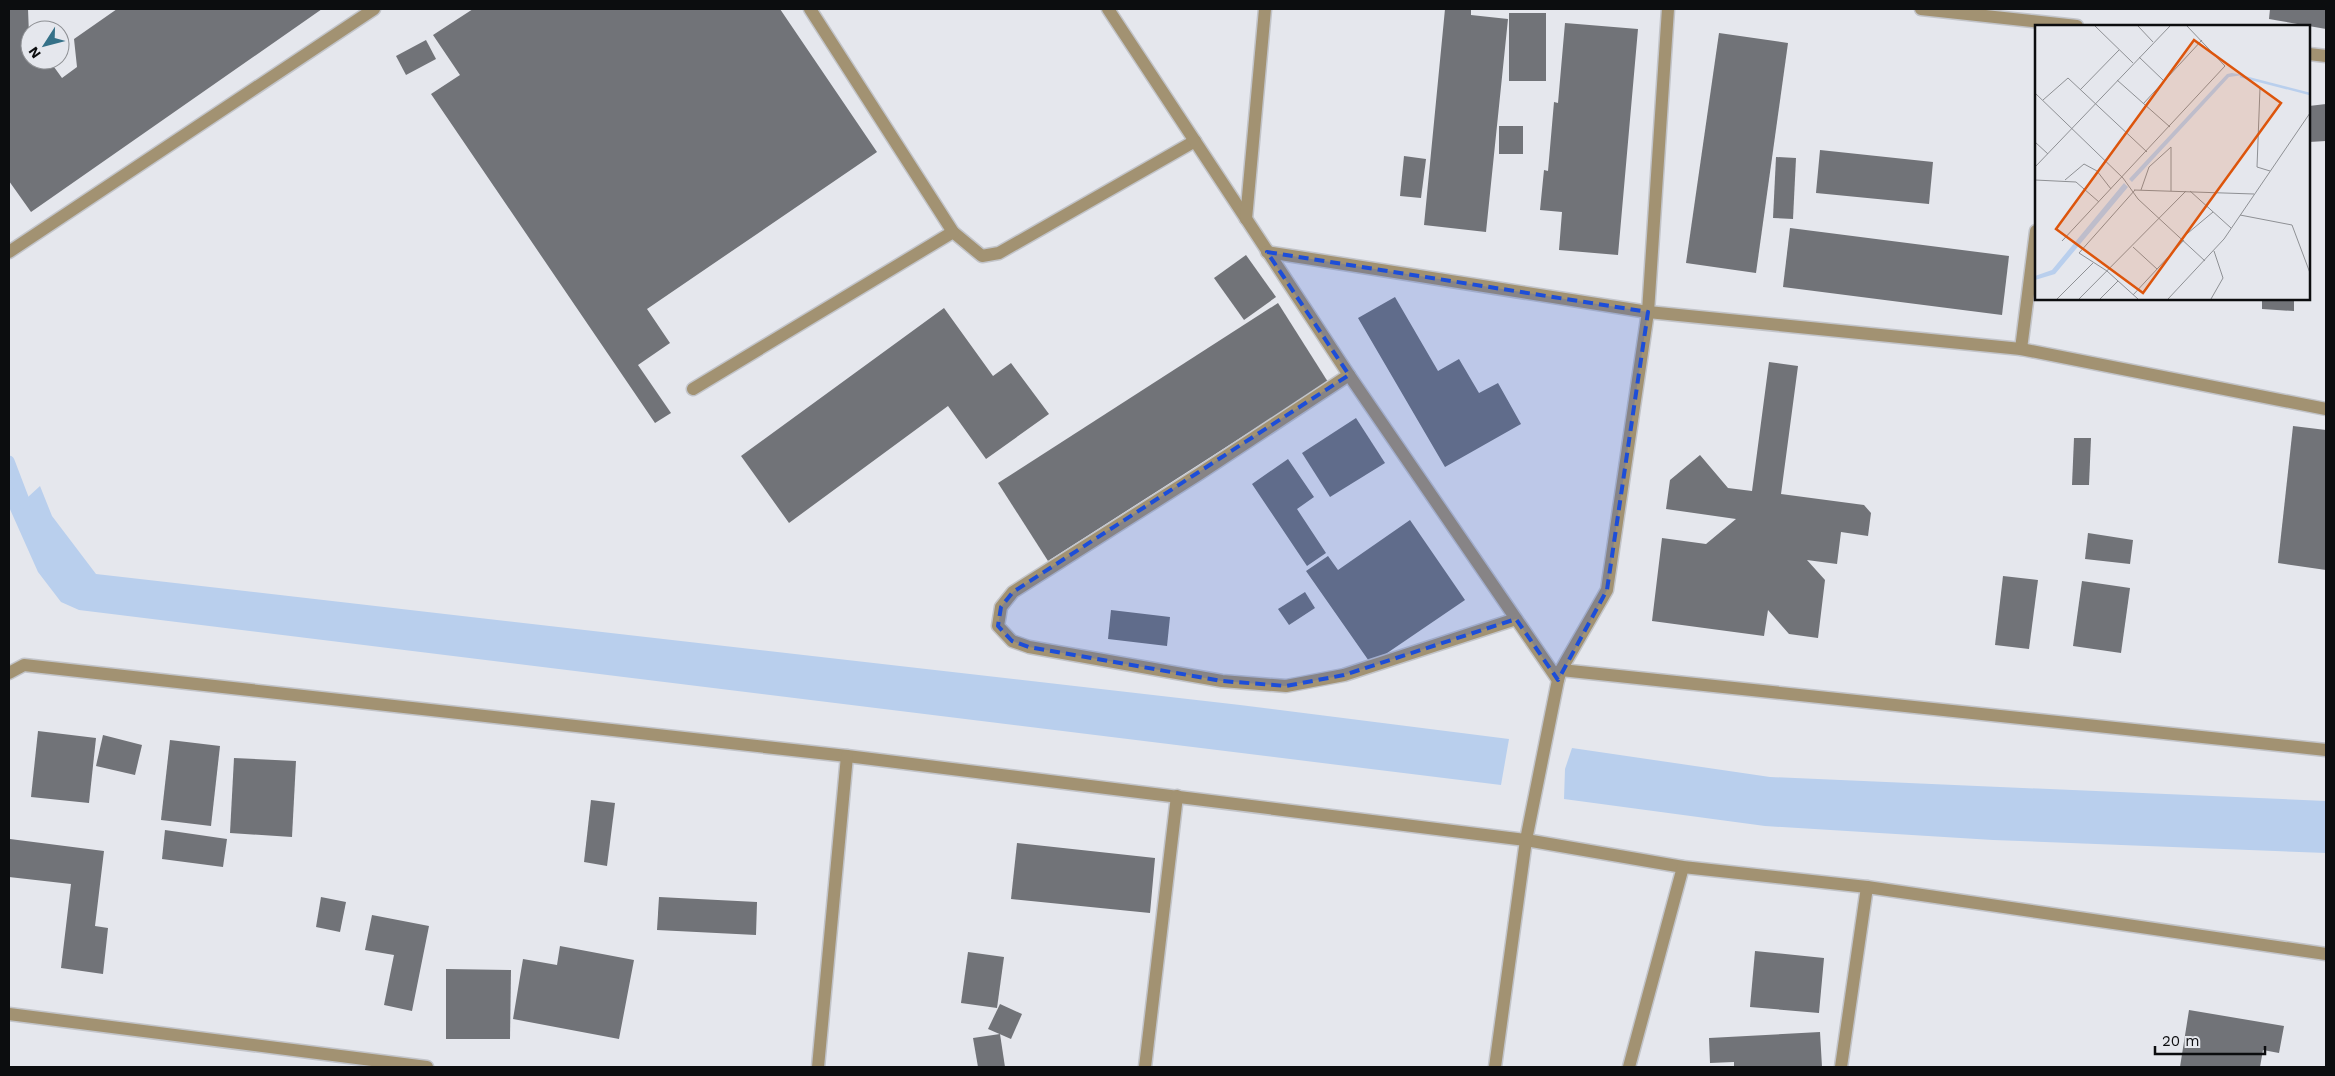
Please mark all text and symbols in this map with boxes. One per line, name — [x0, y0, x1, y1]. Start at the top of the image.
north arrow — [20, 20, 70, 70]
inset map — [2035, 25, 2310, 300]
text: N — [25, 44, 44, 62]
scale bar — [2155, 1024, 2265, 1056]
text: 20 m — [2162, 1032, 2200, 1050]

